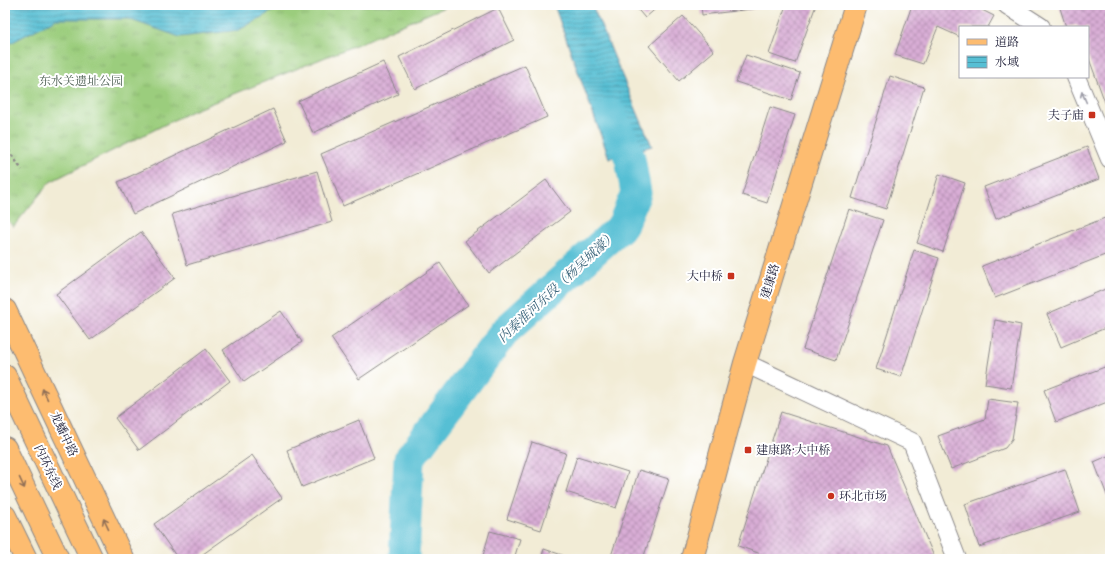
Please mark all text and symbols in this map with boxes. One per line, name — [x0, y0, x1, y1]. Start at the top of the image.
legend — [959, 26, 1089, 78]
text: 道路 — [995, 35, 1019, 49]
text: 水域 — [995, 55, 1019, 69]
park label: 东水关遗址公园 — [39, 74, 123, 88]
one-way arrow — [1080, 92, 1088, 104]
place label: 夫子庙 — [1048, 108, 1084, 122]
marker: 夫子庙 — [1087, 110, 1097, 120]
water label: 内秦淮河东段（杨吴城濠） — [494, 228, 620, 346]
street label: 建康路 — [758, 262, 782, 300]
place label: 大中桥 — [687, 269, 723, 283]
marker: 大中桥 — [726, 271, 736, 281]
one-way arrow — [41, 388, 48, 400]
street label: 龙蟠中路 — [48, 409, 80, 459]
street label: 内环东线 — [32, 442, 64, 492]
place label: 建康路·大中桥 — [756, 443, 831, 457]
marker: 建康路·大中桥 — [743, 445, 753, 455]
one-way arrow — [19, 477, 26, 489]
place label: 环北市场 — [839, 489, 887, 503]
marker: 环北市场 — [826, 491, 836, 501]
one-way arrow — [102, 518, 109, 530]

